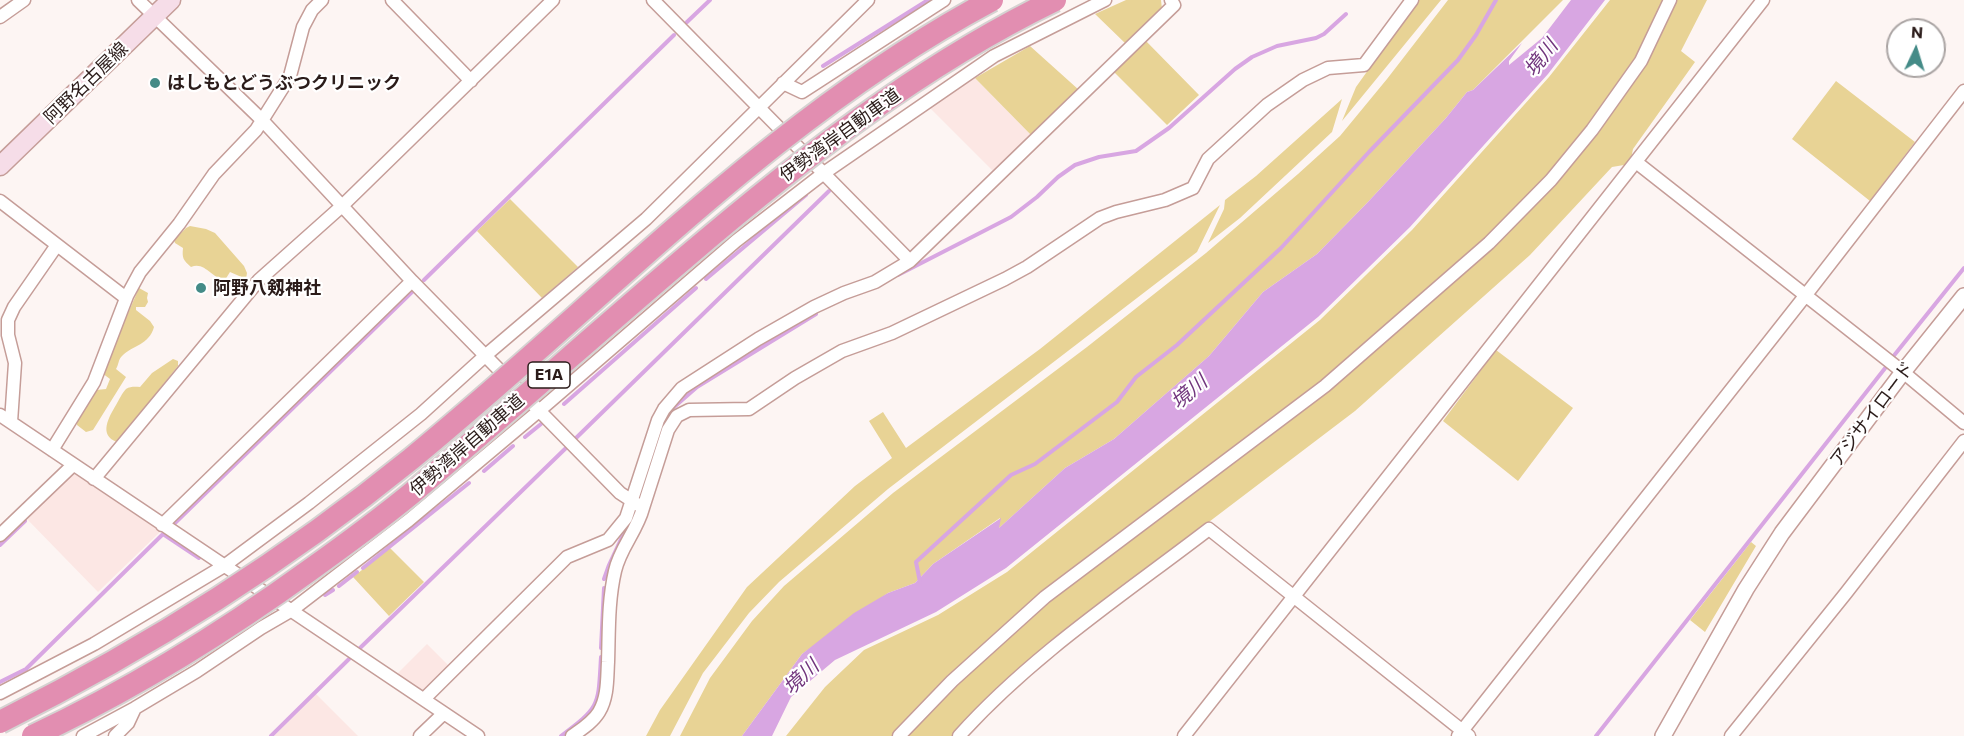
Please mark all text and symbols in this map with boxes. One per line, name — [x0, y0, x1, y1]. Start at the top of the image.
north arrow — [1886, 18, 1946, 78]
text: N — [1911, 22, 1924, 41]
water label: 境川 — [1519, 35, 1563, 81]
street label: 阿野名古屋線 — [40, 38, 132, 128]
place label: はしもとどうぶつクリニック — [167, 72, 401, 94]
marker: はしもとどうぶつクリニック — [148, 76, 162, 90]
street label: 伊勢湾岸自動車道 — [775, 84, 905, 186]
place label: 阿野八剱神社 — [213, 277, 321, 299]
marker: 阿野八剱神社 — [194, 281, 208, 295]
street label: アジサイロード — [1825, 357, 1919, 471]
road number: E1A — [528, 362, 570, 388]
water label: 境川 — [1166, 370, 1212, 414]
street label: 伊勢湾岸自動車道 — [406, 390, 528, 500]
water label: 境川 — [778, 655, 824, 699]

